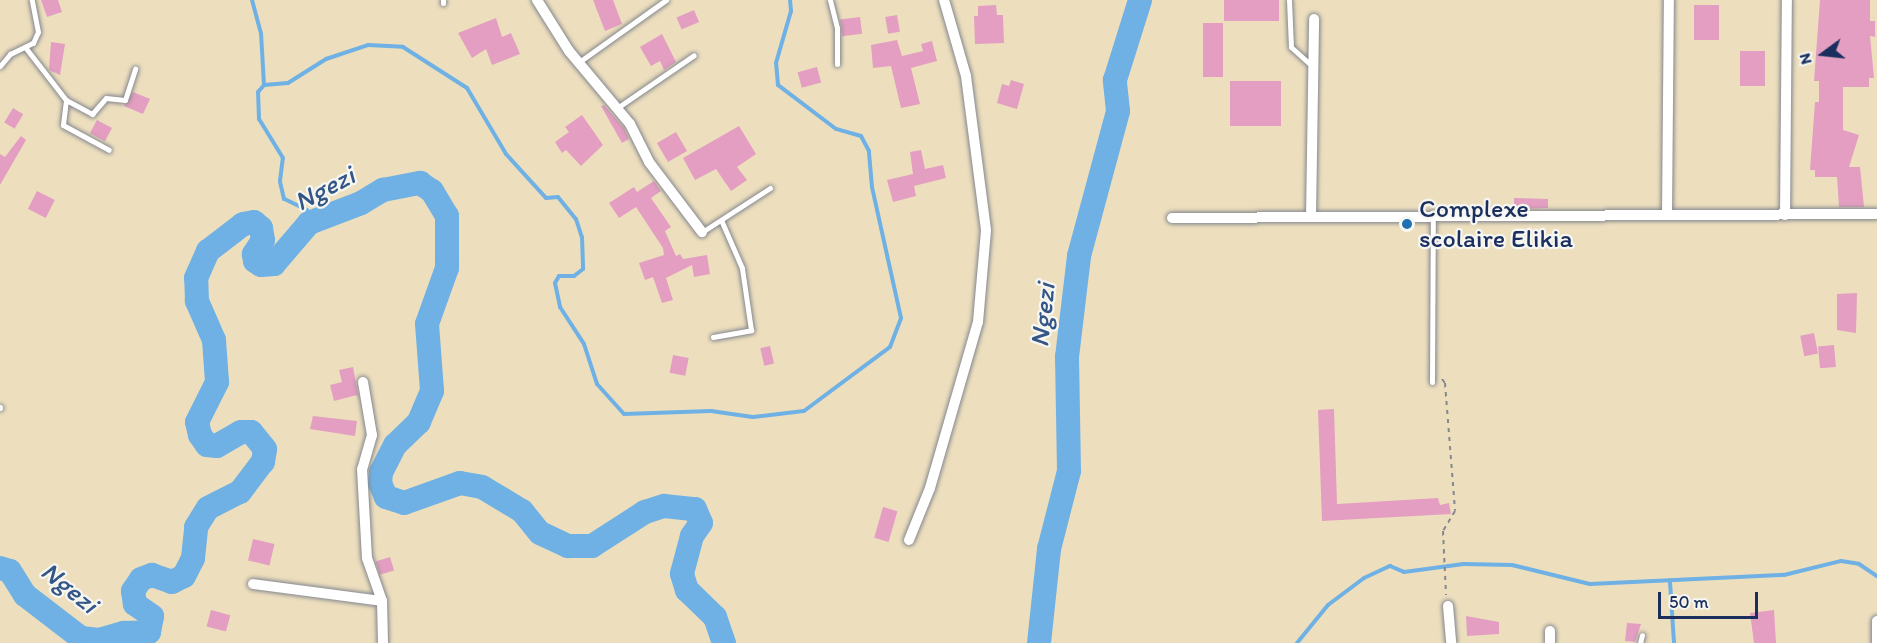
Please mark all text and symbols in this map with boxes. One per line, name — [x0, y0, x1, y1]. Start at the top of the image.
north arrow — [1793, 24, 1853, 84]
text: N — [1795, 51, 1816, 66]
water label: Ngezi — [288, 159, 360, 217]
place label: Complexe scolaire Elikia — [1419, 193, 1573, 255]
marker: Complexe scolaire Elikia — [1400, 217, 1414, 231]
water label: Ngezi — [1023, 281, 1061, 349]
water label: Ngezi — [35, 554, 105, 620]
scale bar — [1661, 580, 1762, 618]
text: 50 m — [1669, 591, 1709, 613]

